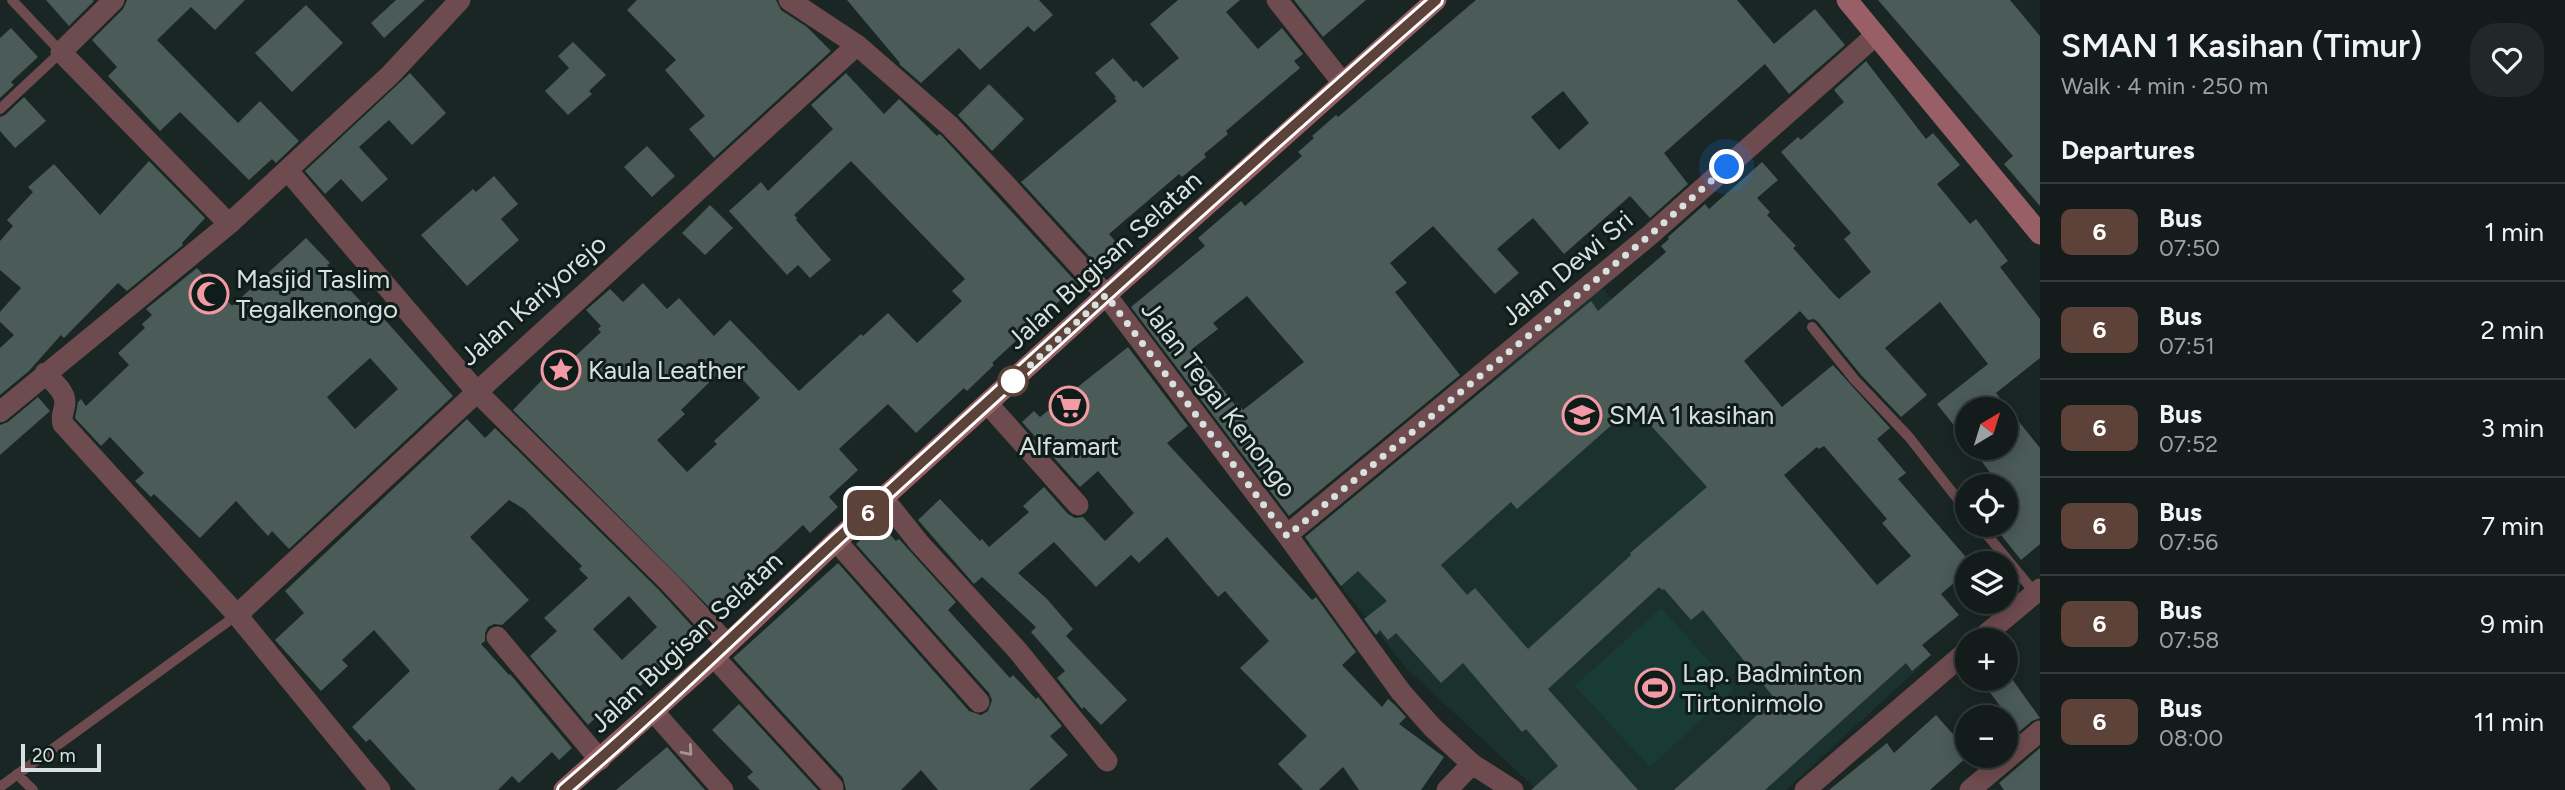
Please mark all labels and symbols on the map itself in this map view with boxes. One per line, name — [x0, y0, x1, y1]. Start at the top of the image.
your location — [1709, 149, 1744, 184]
street label: Jalan Bugisan Selatan — [1000, 164, 1208, 356]
street label: Jalan Dewi Sri — [1495, 204, 1639, 332]
street label: Jalan Kariyorejo — [453, 228, 613, 372]
place label: Masjid Taslim Tegalkenongo — [236, 263, 398, 325]
mosque icon: Masjid Taslim Tegalkenongo — [188, 273, 230, 315]
street label: Jalan Tegal Kenongo — [1134, 294, 1304, 504]
place icon: Kaula Leather — [540, 349, 582, 391]
place label: Kaula Leather — [588, 354, 745, 386]
unlabelled marker — [998, 366, 1028, 396]
supermarket icon: Alfamart — [1048, 385, 1090, 427]
school or university icon: SMA 1 kasihan — [1561, 394, 1603, 436]
north arrow — [1955, 397, 2018, 460]
place label: SMA 1 kasihan — [1609, 399, 1774, 431]
place label: Alfamart — [1019, 430, 1119, 462]
line badge: 6 — [845, 490, 891, 536]
street label: Jalan Bugisan Selatan — [583, 545, 789, 739]
place label: Lap. Badminton Tirtonirmolo — [1682, 657, 1862, 719]
sports icon: Lap. Badminton Tirtonirmolo — [1634, 667, 1676, 709]
scale bar — [21, 741, 102, 773]
one-way arrow — [680, 742, 692, 755]

